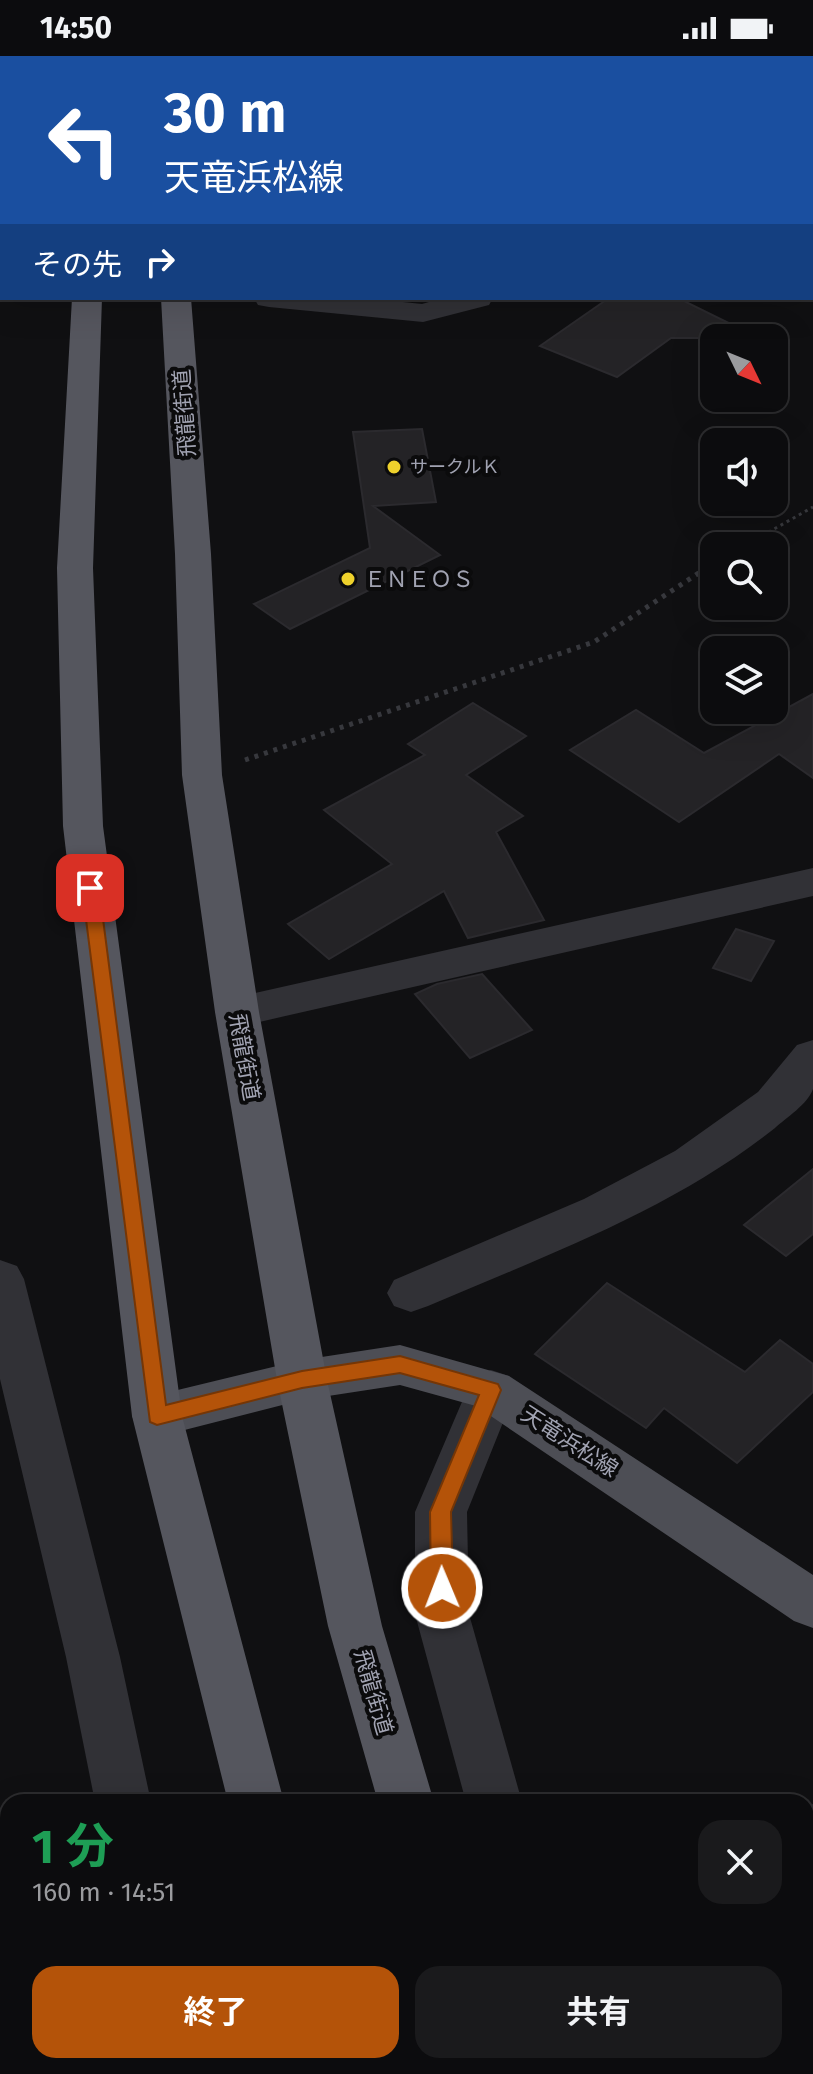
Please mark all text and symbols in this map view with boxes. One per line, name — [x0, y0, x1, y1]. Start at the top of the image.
text: 14:50 — [40, 10, 112, 46]
text: 30 m — [164, 80, 286, 147]
icon: left — [32, 88, 136, 192]
text: 天竜浜松線 — [164, 156, 344, 200]
icon: right — [138, 240, 182, 284]
text: その先 — [32, 247, 122, 283]
north arrow — [700, 324, 788, 412]
map controls — [700, 324, 788, 724]
street label: 飛龍街道 — [168, 368, 201, 458]
button: sound — [700, 428, 788, 516]
place label: サークルＫ — [410, 456, 499, 478]
marker: サークルＫ — [385, 458, 403, 476]
button: search — [700, 532, 788, 620]
place label: ＥＮＥＯＳ — [364, 566, 474, 593]
marker: ＥＮＥＯＳ — [339, 570, 357, 588]
button: layers — [700, 636, 788, 724]
pin — [56, 854, 124, 922]
icon: arrive — [68, 866, 112, 910]
street label: 飛龍街道 — [224, 1011, 265, 1103]
street label: 天竜浜松線 — [516, 1400, 623, 1483]
position arrow — [400, 1546, 484, 1630]
street label: 飛龍街道 — [348, 1646, 399, 1738]
text: 1 分 — [32, 1818, 114, 1876]
button: close — [698, 1820, 782, 1904]
text: 160 m · 14:51 — [32, 1877, 175, 1908]
button: 終了 — [32, 1966, 399, 2058]
button: 共有 — [415, 1966, 782, 2058]

